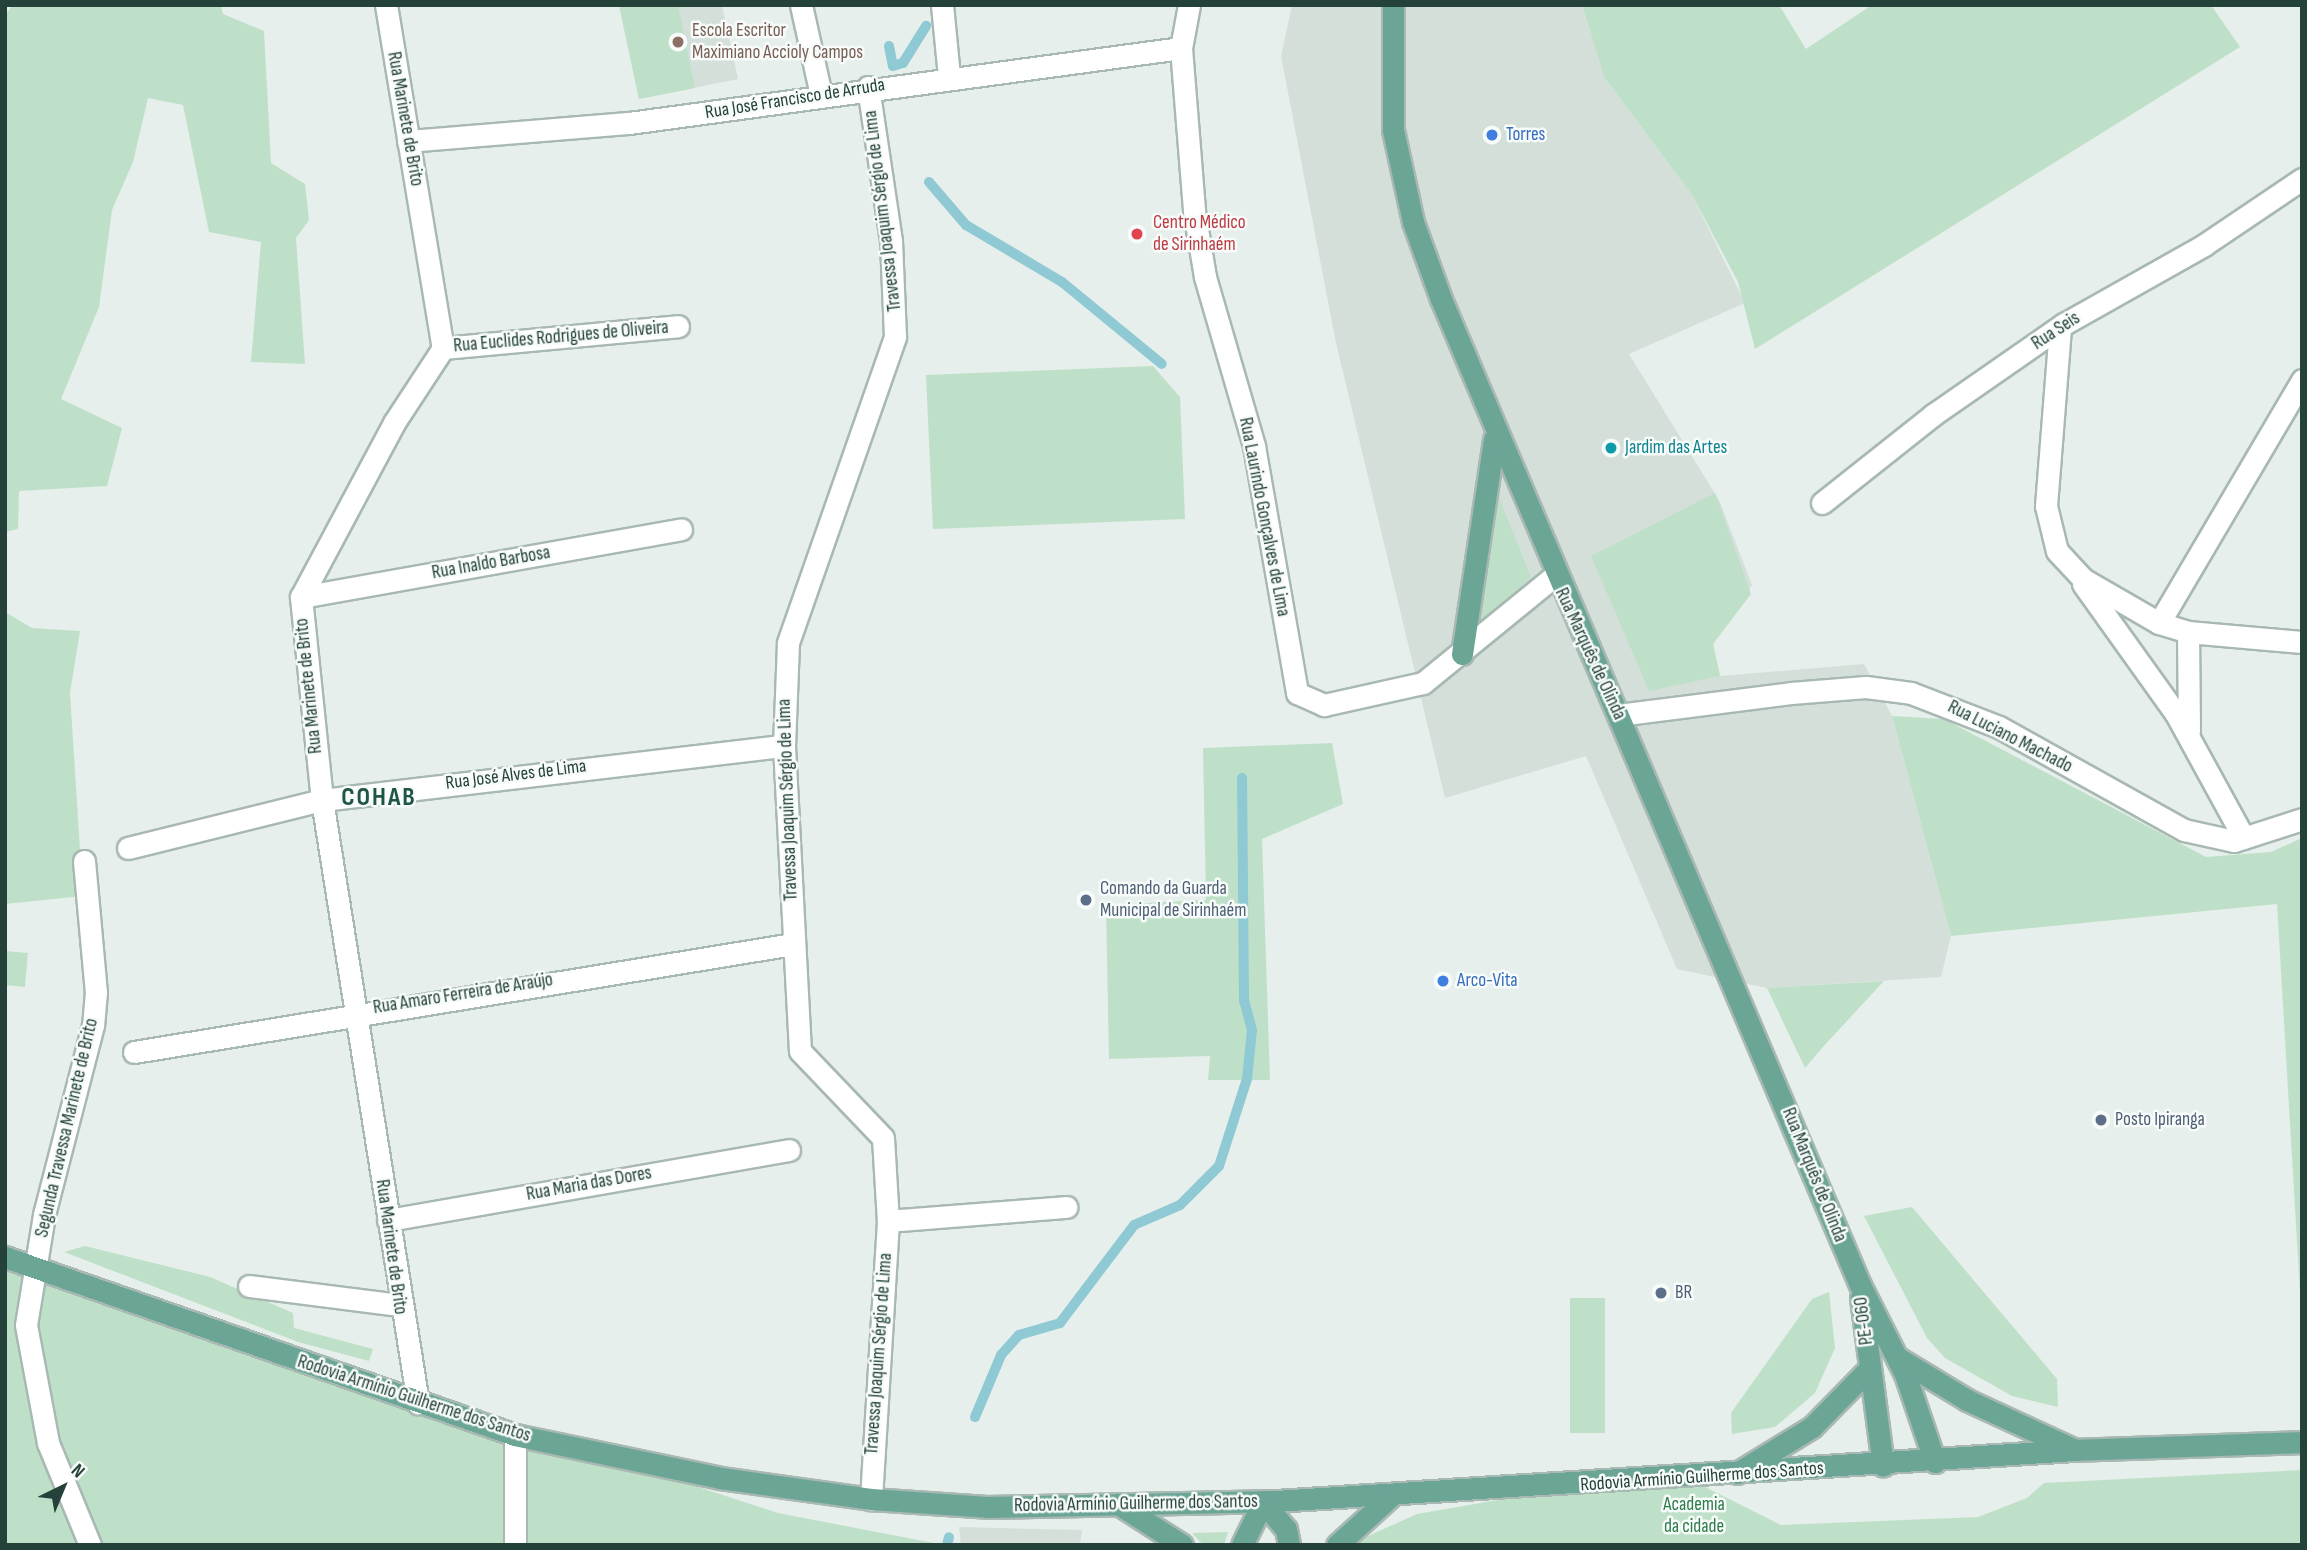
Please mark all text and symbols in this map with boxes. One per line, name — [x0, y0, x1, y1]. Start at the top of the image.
place label: Escola Escritor Maximiano Accioly Campos — [692, 20, 863, 64]
marker: Escola Escritor Maximiano Accioly Campos — [670, 34, 686, 50]
street label: Rua Marinete de Brito — [382, 50, 428, 188]
street label: Rua José Francisco de Arruda — [704, 74, 886, 124]
street label: Travessa Joaquim Sérgio de Lima — [859, 109, 907, 313]
place label: Torres — [1506, 124, 1545, 146]
marker: Torres — [1484, 127, 1500, 143]
place label: Centro Médico de Sirinhaém — [1153, 212, 1246, 256]
marker: Centro Médico de Sirinhaém — [1127, 224, 1147, 244]
street label: Rua Seis — [2027, 307, 2085, 355]
street label: Rua Euclides Rodrigues de Oliveira — [452, 316, 670, 358]
street label: Rua Laurindo Gonçalves de Lima — [1234, 415, 1294, 619]
place label: Jardim das Artes — [1625, 437, 1727, 459]
marker: Jardim das Artes — [1603, 440, 1619, 456]
street label: Rua Inaldo Barbosa — [430, 541, 552, 585]
street label: Rua Marquês de Olinda — [1549, 584, 1631, 724]
street label: Rua Marinete de Brito — [291, 617, 327, 755]
street label: Rua Luciano Machado — [1944, 696, 2076, 778]
street label: Travessa Joaquim Sérgio de Lima — [773, 699, 803, 901]
street label: Rua José Alves de Lima — [444, 755, 588, 795]
district label: COHAB — [342, 782, 416, 814]
place label: Comando da Guarda Municipal de Sirinhaém — [1100, 878, 1246, 922]
marker: Comando da Guarda Municipal de Sirinhaém — [1078, 892, 1094, 908]
street label: Rua Amaro Ferreira de Araújo — [371, 969, 555, 1019]
place label: Arco-Vita — [1457, 970, 1518, 992]
marker: Arco-Vita — [1435, 973, 1451, 989]
street label: Segunda Travessa Marinete de Brito — [31, 1016, 103, 1240]
street label: Rua Marquês de Olinda — [1777, 1104, 1851, 1246]
place label: Posto Ipiranga — [2115, 1109, 2205, 1131]
marker: Posto Ipiranga — [2093, 1112, 2109, 1128]
street label: Rua Maria das Dores — [525, 1162, 653, 1206]
street label: Rua Marinete de Brito — [370, 1178, 412, 1316]
street label: Travessa Joaquim Sérgio de Lima — [861, 1252, 897, 1456]
place label: BR — [1675, 1282, 1692, 1304]
marker: BR — [1653, 1285, 1669, 1301]
street label: PE-060 — [1850, 1296, 1878, 1346]
street label: Rodovia Armínio Guilherme dos Santos — [295, 1350, 533, 1448]
north arrow — [28, 1452, 98, 1522]
street label: Rodovia Armínio Guilherme dos Santos — [1580, 1457, 1824, 1497]
text: N — [66, 1459, 89, 1483]
street label: Rodovia Armínio Guilherme dos Santos — [1014, 1490, 1258, 1518]
park label: Academia da cidade — [1663, 1494, 1725, 1538]

